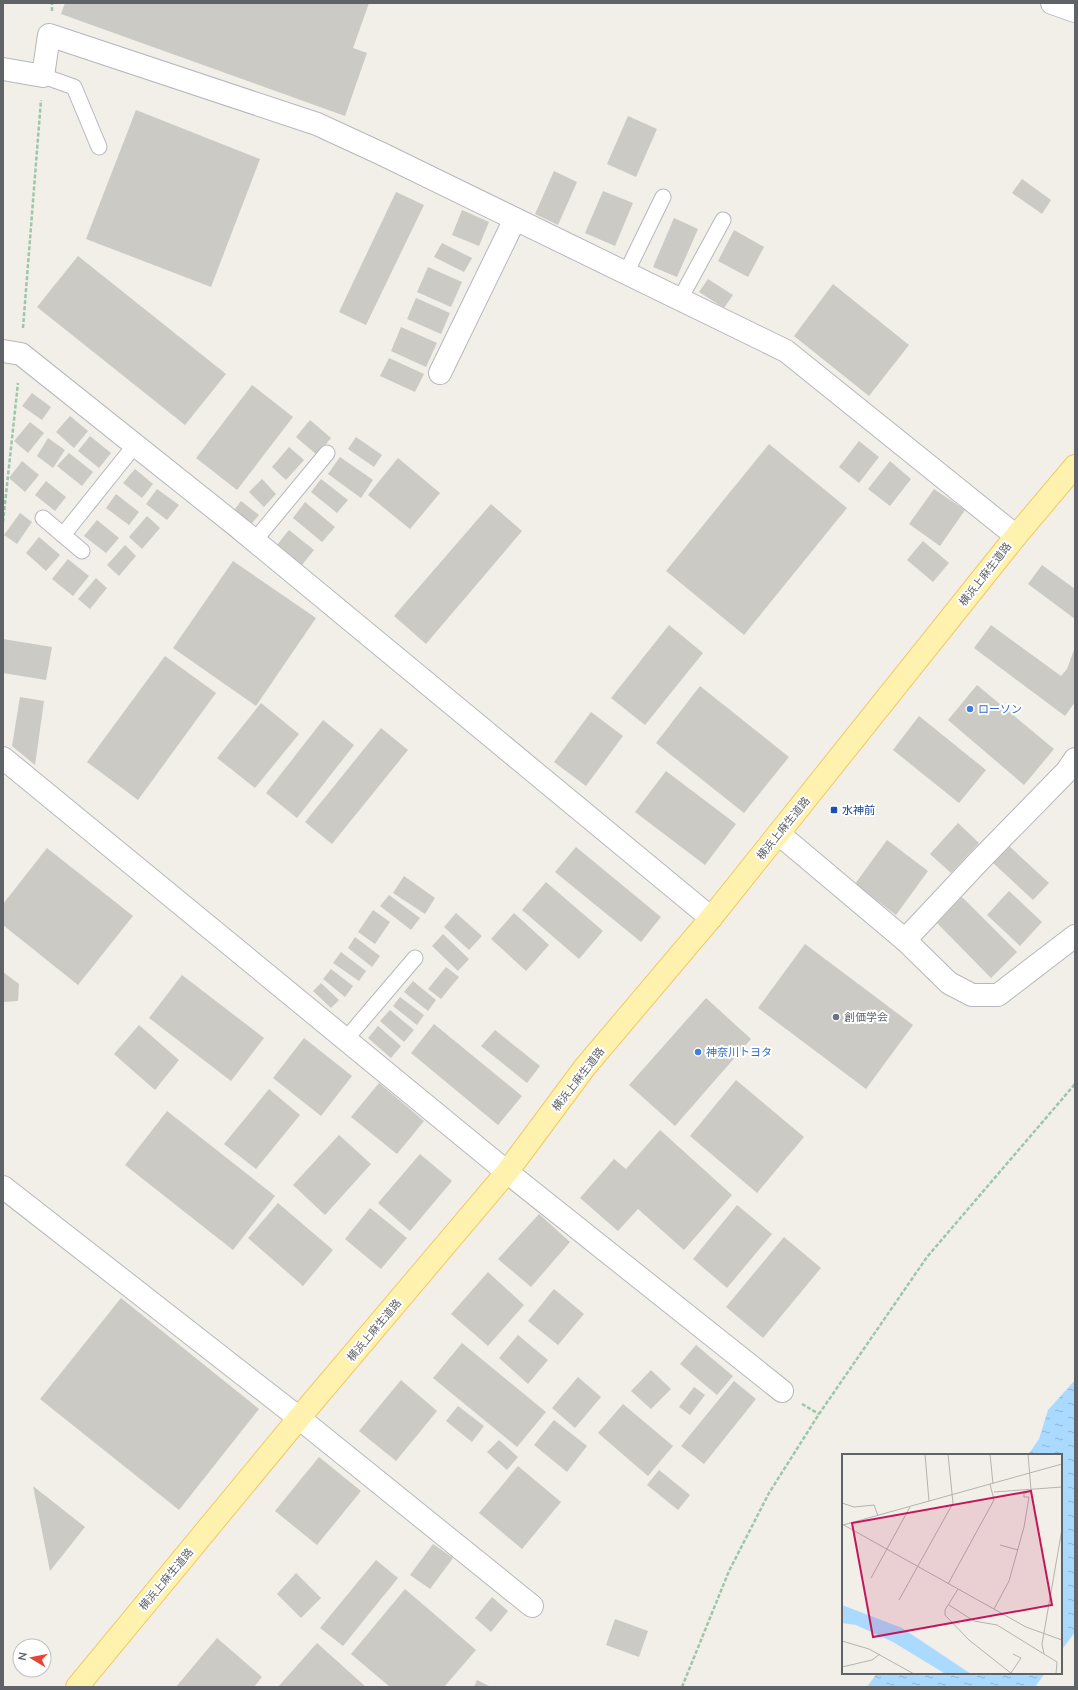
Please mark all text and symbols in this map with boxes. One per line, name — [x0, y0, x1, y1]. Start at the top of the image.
street label: 横浜上麻生道路 — [956, 539, 1015, 609]
place label: ローソン — [978, 702, 1022, 717]
marker: ローソン — [965, 704, 975, 714]
street label: 横浜上麻生道路 — [753, 794, 813, 863]
place label: 水神前 — [842, 803, 875, 818]
marker: 水神前 — [829, 805, 839, 815]
place label: 創価学会 — [844, 1010, 888, 1025]
marker: 創価学会 — [831, 1012, 841, 1022]
street label: 横浜上麻生道路 — [549, 1044, 608, 1114]
place label: 神奈川トヨタ — [706, 1045, 772, 1060]
marker: 神奈川トヨタ — [693, 1047, 703, 1057]
street label: 横浜上麻生道路 — [344, 1296, 405, 1365]
inset map — [842, 1454, 1062, 1674]
street label: 横浜上麻生道路 — [136, 1545, 197, 1614]
north arrow — [12, 1638, 52, 1678]
text: N — [15, 1651, 31, 1662]

